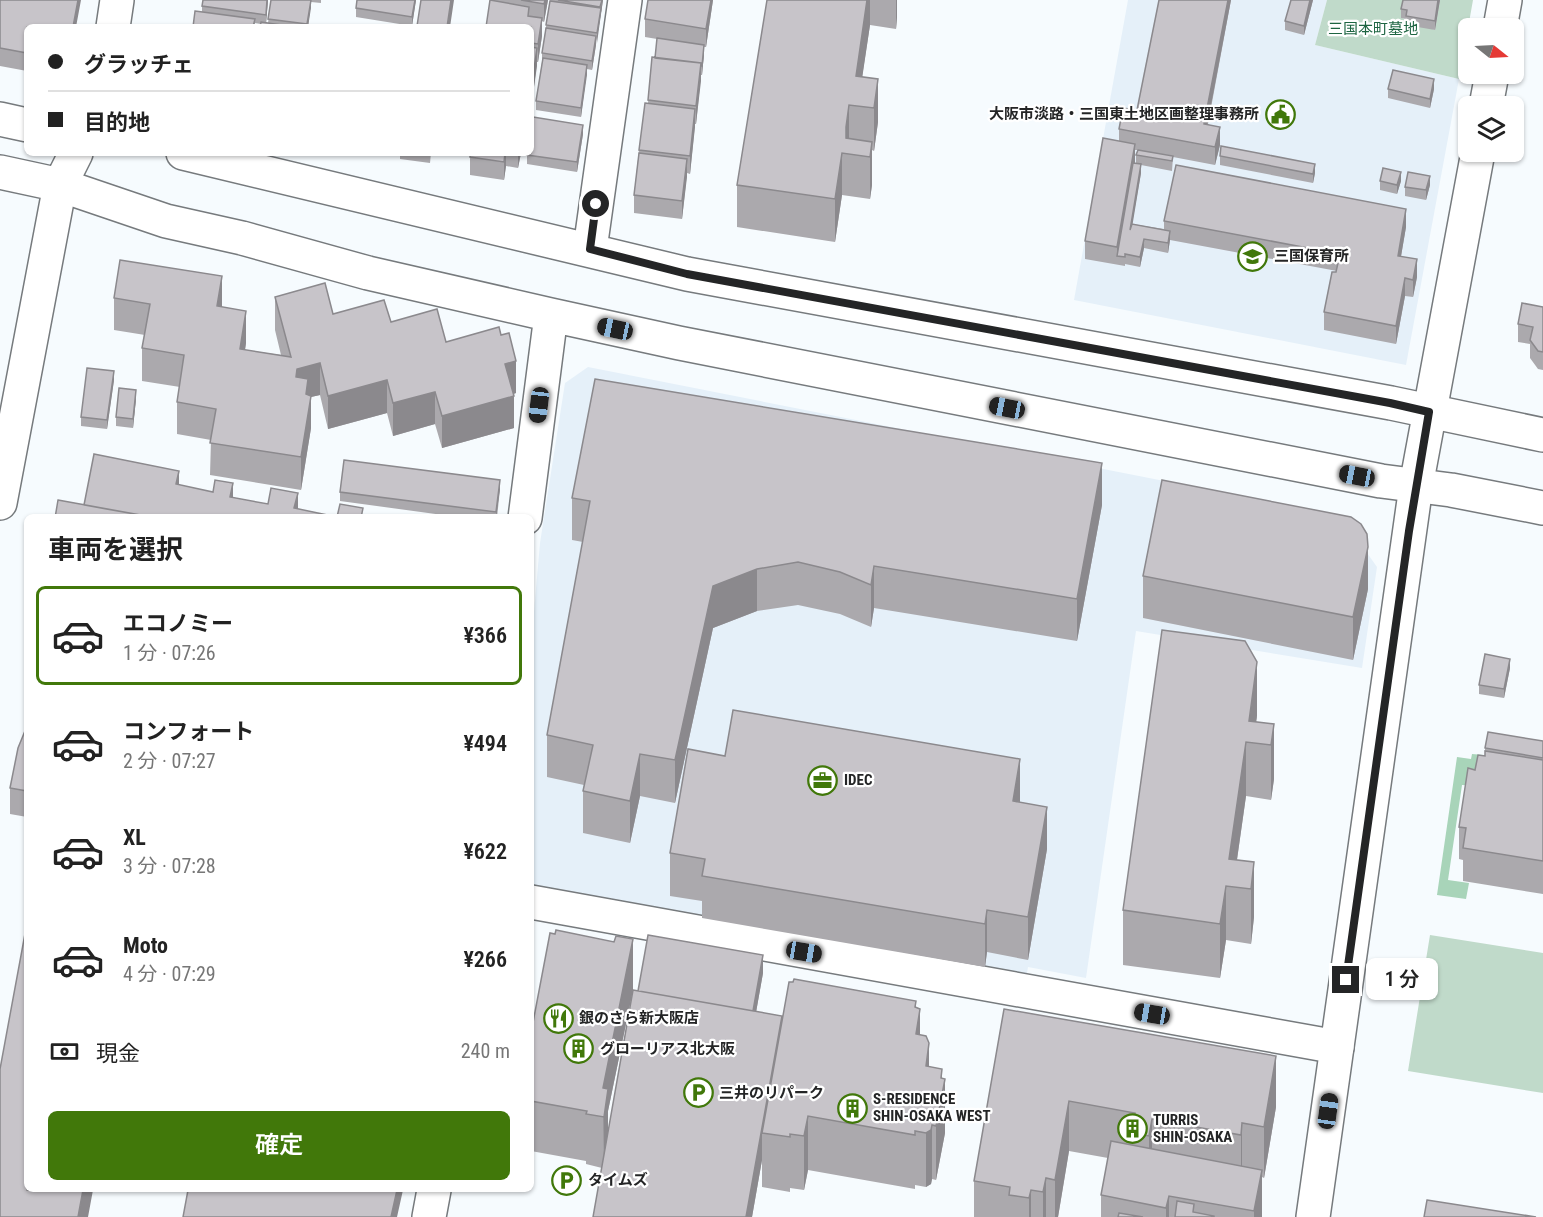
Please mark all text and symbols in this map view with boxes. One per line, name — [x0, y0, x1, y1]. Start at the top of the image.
north arrow — [1458, 18, 1524, 84]
map controls — [1458, 18, 1524, 162]
park label: 三国本町墓地 — [1328, 20, 1418, 38]
text: グラッチェ — [84, 52, 194, 77]
button: layers — [1458, 96, 1524, 162]
public building icon: 大阪市淡路・三国東土地区画整理事務所 — [1264, 98, 1296, 130]
place label: 大阪市淡路・三国東土地区画整理事務所 — [989, 105, 1259, 123]
text: 目的地 — [84, 110, 150, 135]
route start — [582, 190, 609, 217]
school or university icon: 三国保育所 — [1237, 240, 1269, 272]
place label: 三国保育所 — [1274, 247, 1349, 265]
car — [596, 316, 634, 342]
car — [528, 386, 550, 424]
car — [988, 396, 1026, 420]
car — [1338, 464, 1376, 488]
text: 車両を選択 — [48, 534, 183, 566]
icon: car — [51, 609, 105, 663]
text: エコノミー — [123, 611, 233, 636]
text: ¥366 — [463, 623, 507, 648]
text: 1 分 · 07:26 — [123, 641, 216, 665]
icon: car — [51, 717, 105, 771]
text: コンフォート — [123, 719, 254, 744]
text: ¥494 — [463, 731, 507, 756]
text: 2 分 · 07:27 — [123, 749, 216, 773]
office icon: IDEC — [807, 764, 839, 796]
place label: IDEC — [844, 771, 873, 789]
icon: car — [51, 825, 105, 879]
text: XL — [123, 825, 146, 850]
text: ¥622 — [463, 839, 507, 864]
text: 3 分 · 07:28 — [123, 854, 216, 878]
icon: car — [51, 933, 105, 987]
text: Moto — [123, 933, 168, 958]
car — [785, 940, 823, 964]
text: ¥266 — [463, 947, 507, 972]
callout: 1 分 — [1367, 959, 1439, 1001]
text: 4 分 · 07:29 — [123, 962, 216, 986]
route end — [1332, 966, 1359, 993]
text: 1 分 — [1385, 967, 1419, 991]
restaurant icon: 銀のさら新大阪店 — [542, 1002, 574, 1034]
car — [1133, 1002, 1171, 1026]
place label: 銀のさら新大阪店 — [579, 1009, 699, 1027]
building icon: グローリアス北大阪 — [563, 1033, 595, 1065]
icon: cash — [48, 1035, 81, 1068]
text: 240 m — [461, 1039, 510, 1063]
place label: グローリアス北大阪 — [600, 1040, 735, 1058]
text: 現金 — [96, 1041, 140, 1066]
parking icon: 三井のリパーク — [682, 1077, 714, 1109]
place label: 三井のリパーク — [719, 1084, 824, 1102]
place label: S-RESIDENCE SHIN-OSAKA WEST — [873, 1090, 991, 1125]
building icon: S-RESIDENCE SHIN-OSAKA WEST — [836, 1092, 868, 1124]
car — [1317, 1092, 1339, 1130]
button: 確定 — [48, 1111, 510, 1180]
place label: TURRIS SHIN-OSAKA — [1153, 1111, 1232, 1146]
building icon: TURRIS SHIN-OSAKA — [1116, 1113, 1148, 1145]
parking icon: タイムズ — [551, 1164, 583, 1196]
place label: タイムズ — [588, 1171, 648, 1189]

